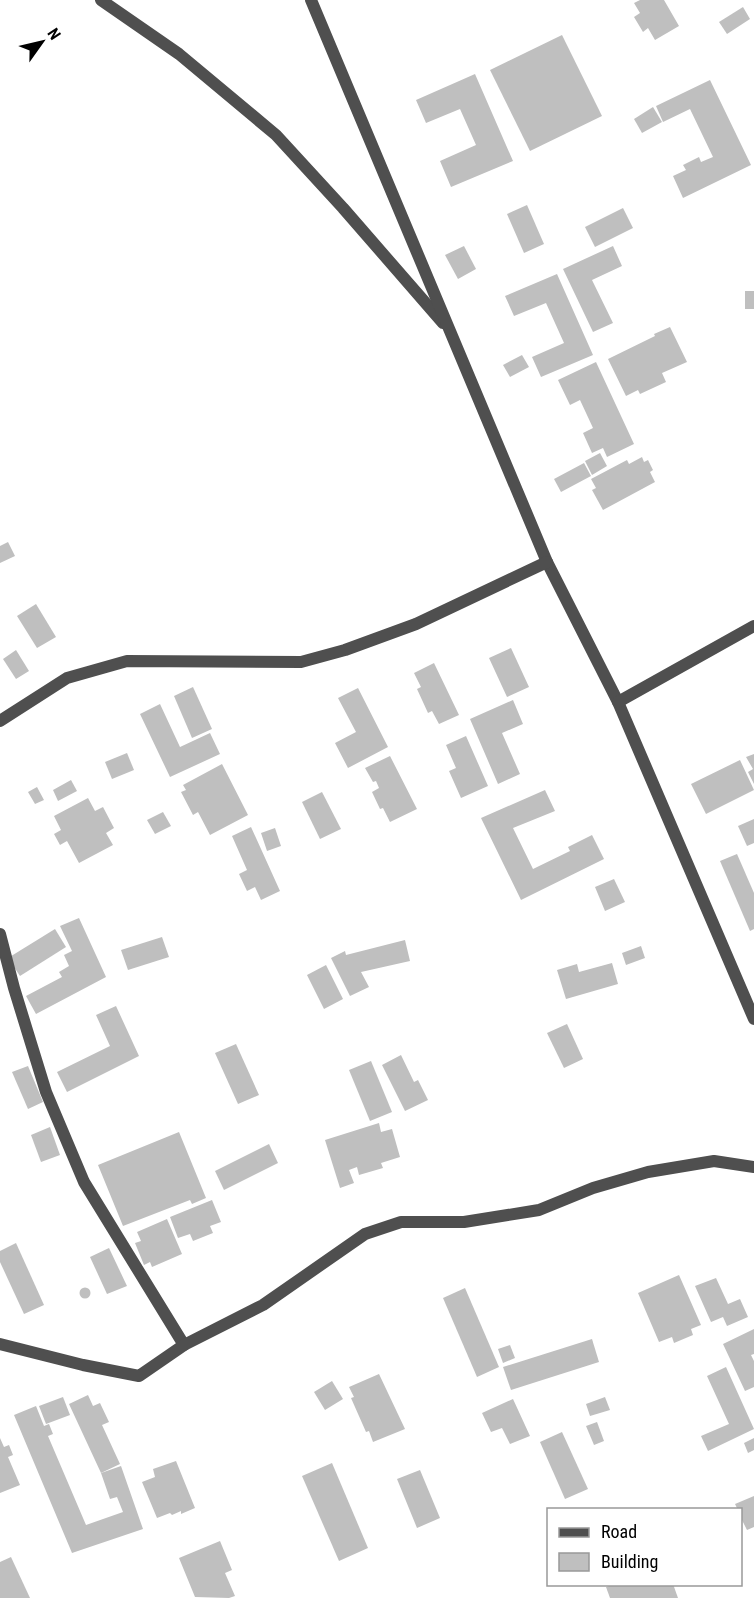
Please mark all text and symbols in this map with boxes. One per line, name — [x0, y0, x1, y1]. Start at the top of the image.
north arrow — [12, 12, 72, 72]
text: N — [43, 25, 65, 43]
legend — [547, 1508, 742, 1586]
text: Road — [601, 1521, 637, 1542]
text: Building — [601, 1551, 658, 1572]

